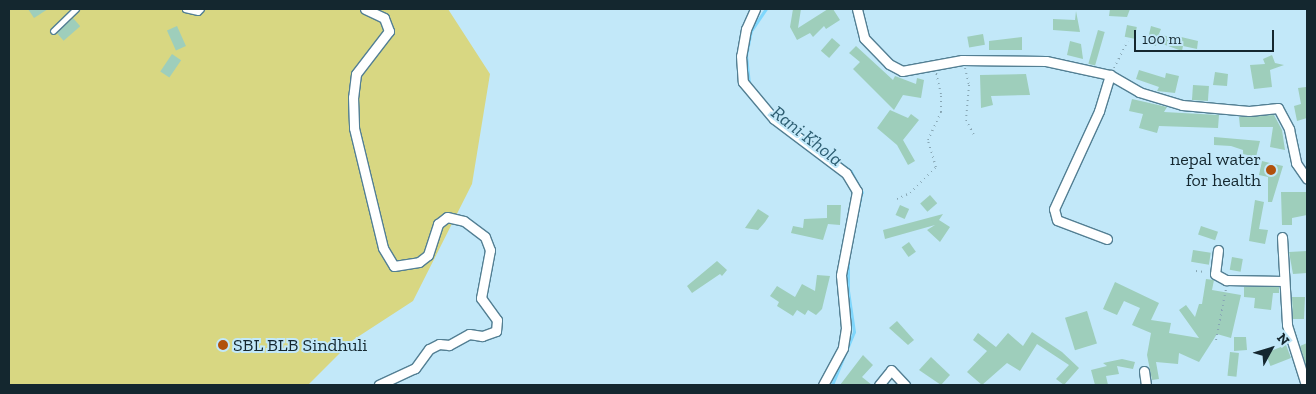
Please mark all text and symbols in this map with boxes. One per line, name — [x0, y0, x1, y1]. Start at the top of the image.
scale bar — [1136, 20, 1276, 52]
text: 100 m — [1142, 30, 1181, 48]
water label: Rani Khola — [767, 101, 847, 171]
place label: nepal water for health — [1170, 149, 1261, 192]
marker: nepal water for health — [1265, 164, 1277, 176]
north arrow — [1246, 324, 1296, 374]
text: N — [1273, 330, 1293, 349]
place label: SBL BLB Sindhuli — [233, 334, 368, 356]
marker: SBL BLB Sindhuli — [217, 339, 229, 351]

